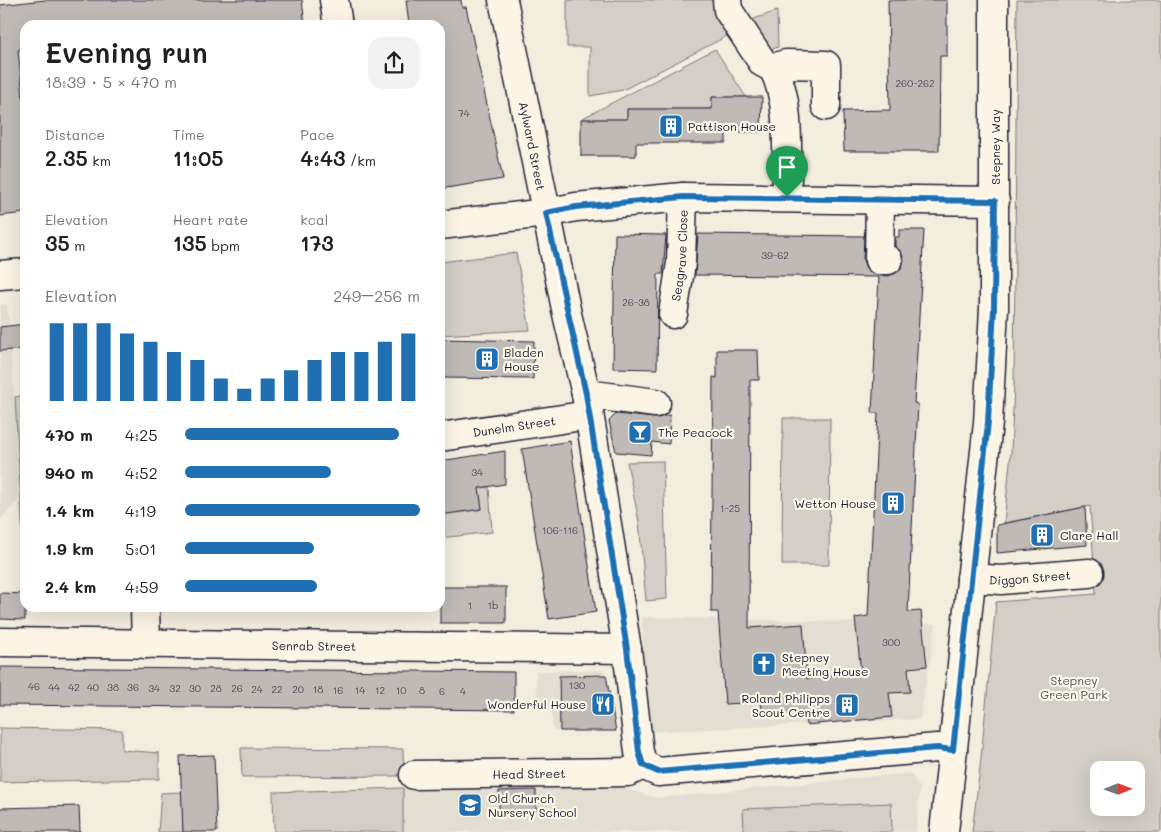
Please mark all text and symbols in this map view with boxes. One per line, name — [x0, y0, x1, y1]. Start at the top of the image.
text: Evening run — [45, 34, 208, 70]
button: share — [368, 37, 420, 89]
text: 18:39 · 5 × 470 m — [45, 71, 177, 92]
house number: 260-262 — [895, 76, 935, 90]
street label: Aylward Street — [516, 100, 550, 192]
house number: 74 — [458, 106, 470, 120]
street label: Stepney Way — [987, 109, 1003, 185]
building icon: Pattison House — [658, 113, 684, 139]
place label: Pattison House — [688, 118, 776, 134]
text: Distance — [45, 125, 105, 144]
text: Time — [173, 125, 205, 144]
text: Pace — [300, 125, 335, 144]
text: 2.35 — [45, 144, 88, 171]
text: 11:05 — [173, 144, 224, 171]
text: 4:43 — [300, 144, 345, 171]
pin — [766, 146, 808, 197]
text: km — [88, 151, 111, 170]
text: /km — [345, 151, 376, 170]
icon: arrive — [773, 153, 801, 181]
street label: Seagrave Close — [667, 209, 691, 302]
text: Elevation — [45, 210, 108, 229]
text: Heart rate — [173, 210, 248, 229]
text: kcal — [300, 210, 328, 229]
text: 35 — [45, 229, 70, 256]
text: 135 — [173, 229, 207, 256]
text: 173 — [300, 229, 334, 256]
text: m — [70, 236, 85, 255]
text: bpm — [207, 236, 240, 255]
house number: 39-62 — [761, 248, 789, 262]
text: Elevation — [45, 285, 117, 306]
text: 249–256 m — [333, 285, 420, 306]
house number: 26-38 — [622, 295, 650, 309]
place label: Bladen House — [504, 344, 544, 374]
building icon: Bladen House — [474, 346, 500, 372]
street label: Dunelm Street — [472, 412, 557, 440]
bar icon: The Peacock — [627, 419, 653, 445]
text: 470 m — [45, 424, 93, 445]
text: 4:25 — [125, 424, 158, 445]
place label: The Peacock — [658, 424, 733, 440]
text: 940 m — [45, 462, 94, 483]
text: 4:52 — [125, 462, 158, 483]
house number: 34 — [471, 465, 483, 479]
building icon: Wetton House — [880, 490, 906, 516]
place label: Wetton House — [794, 495, 876, 511]
text: 1.4 km — [45, 500, 94, 521]
text: 4:19 — [125, 500, 156, 521]
house number: 1-25 — [720, 501, 740, 515]
building icon: Clare Hall — [1029, 522, 1055, 548]
house number: 106-116 — [542, 523, 578, 537]
place label: Clare Hall — [1060, 527, 1118, 543]
text: 1.9 km — [45, 538, 94, 559]
text: 5:01 — [125, 538, 156, 559]
street label: Diggon Street — [989, 566, 1071, 588]
text: 2.4 km — [45, 576, 96, 597]
text: 4:59 — [125, 576, 158, 597]
house number: 1 — [468, 598, 472, 612]
house number: 1b — [488, 598, 498, 612]
house number: 300 — [882, 635, 900, 649]
street label: Senrab Street — [272, 637, 356, 654]
place label: Stepney Meeting House — [782, 649, 868, 679]
church icon: Stepney Meeting House — [751, 651, 777, 677]
park label: Stepney Green Park — [1040, 672, 1108, 702]
house number: 130 — [569, 678, 585, 692]
house number: 46 — [28, 679, 40, 693]
house number: 44 — [48, 680, 60, 694]
house number: 42 — [68, 680, 80, 694]
house number: 40 — [87, 680, 99, 694]
house number: 38 — [107, 680, 119, 694]
house number: 36 — [127, 680, 139, 694]
house number: 34 — [148, 681, 160, 695]
house number: 32 — [169, 681, 181, 695]
house number: 30 — [189, 681, 201, 695]
house number: 28 — [210, 681, 222, 695]
house number: 26 — [231, 681, 243, 695]
house number: 24 — [251, 682, 263, 696]
house number: 22 — [271, 682, 283, 696]
house number: 20 — [292, 682, 304, 696]
house number: 18 — [313, 682, 323, 696]
house number: 16 — [333, 683, 343, 697]
house number: 14 — [355, 683, 365, 697]
house number: 12 — [375, 683, 385, 697]
house number: 10 — [396, 683, 406, 697]
house number: 8 — [419, 683, 425, 697]
house number: 6 — [439, 684, 445, 698]
house number: 4 — [460, 684, 466, 698]
place label: Roland Philipps Scout Centre — [742, 690, 830, 720]
restaurant icon: Wonderful House — [590, 691, 616, 717]
building icon: Roland Philipps Scout Centre — [834, 692, 860, 718]
place label: Wonderful House — [487, 696, 586, 712]
north arrow — [1090, 761, 1145, 816]
map controls — [1090, 761, 1145, 816]
street label: Head Street — [492, 765, 566, 782]
place label: Old Church Nursery School — [488, 790, 577, 820]
school or university icon: Old Church Nursery School — [457, 792, 483, 818]

